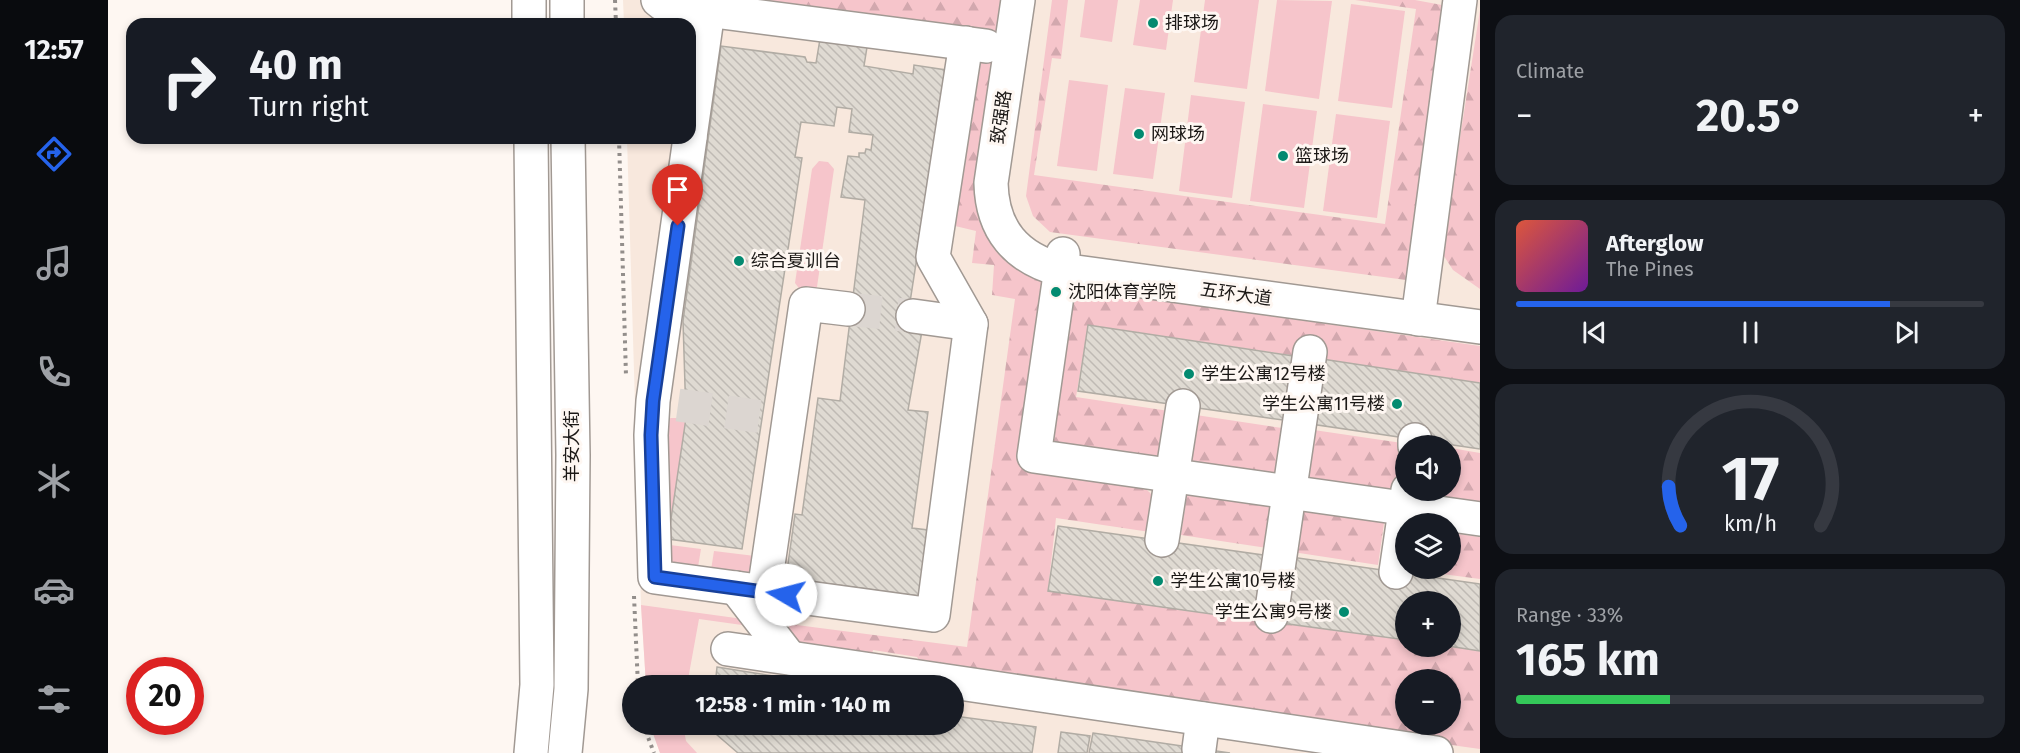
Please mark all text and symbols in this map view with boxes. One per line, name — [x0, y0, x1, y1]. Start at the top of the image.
place label: 排球场 — [1165, 12, 1219, 34]
marker: 排球场 — [1146, 16, 1160, 30]
text: 12:57 — [24, 34, 84, 66]
text: 40 m — [249, 40, 343, 90]
icon: right — [150, 42, 228, 120]
text: Climate — [1516, 59, 1584, 83]
street label: 致强路 — [986, 89, 1016, 145]
text: 20.5° — [1696, 89, 1804, 143]
text: Turn right — [249, 91, 369, 123]
text: − — [1516, 96, 1533, 136]
text: + — [1968, 96, 1984, 136]
place label: 网球场 — [1151, 123, 1205, 145]
marker: 网球场 — [1132, 127, 1146, 141]
icon: directions — [33, 133, 75, 175]
place label: 篮球场 — [1295, 145, 1349, 167]
marker: 篮球场 — [1276, 149, 1290, 163]
pin — [652, 164, 703, 226]
icon: arrive — [661, 173, 694, 206]
text: Afterglow — [1606, 230, 1703, 257]
icon: music — [33, 242, 75, 284]
place label: 综合夏训台 — [751, 250, 841, 272]
marker: 综合夏训台 — [732, 254, 746, 268]
text: The Pines — [1606, 257, 1693, 281]
street label: 五环大道 — [1199, 278, 1273, 310]
place label: 沈阳体育学院 — [1068, 281, 1176, 303]
marker: 沈阳体育学院 — [1049, 285, 1063, 299]
icon: previous — [1578, 316, 1611, 349]
icon: pause — [1734, 316, 1767, 349]
icon: next — [1890, 316, 1923, 349]
icon: phone — [33, 351, 75, 393]
place label: 学生公寓12号楼 — [1201, 363, 1326, 385]
marker: 学生公寓12号楼 — [1182, 367, 1196, 381]
place label: 学生公寓11号楼 — [1262, 393, 1385, 415]
marker: 学生公寓11号楼 — [1390, 397, 1404, 411]
street label: 羊安大街 — [561, 410, 583, 482]
map controls — [1395, 435, 1461, 735]
button: sound — [1395, 435, 1461, 501]
text: 17 — [1721, 442, 1779, 517]
icon: climate — [33, 460, 75, 502]
text: km/h — [1723, 511, 1777, 537]
button: layers — [1395, 513, 1461, 579]
position arrow — [754, 563, 818, 627]
icon: car — [33, 569, 75, 611]
place label: 学生公寓10号楼 — [1170, 570, 1296, 592]
marker: 学生公寓10号楼 — [1151, 574, 1165, 588]
button: + — [1395, 591, 1461, 657]
place label: 学生公寓9号楼 — [1215, 601, 1332, 623]
text: Range · 33% — [1516, 603, 1623, 627]
marker: 学生公寓9号楼 — [1337, 605, 1351, 619]
text: 165 km — [1516, 633, 1660, 687]
speed limit sign: 20 — [126, 657, 204, 735]
button: − — [1395, 669, 1461, 735]
icon: filters — [33, 678, 75, 720]
text: 12:58 · 1 min · 140 m — [695, 691, 891, 718]

